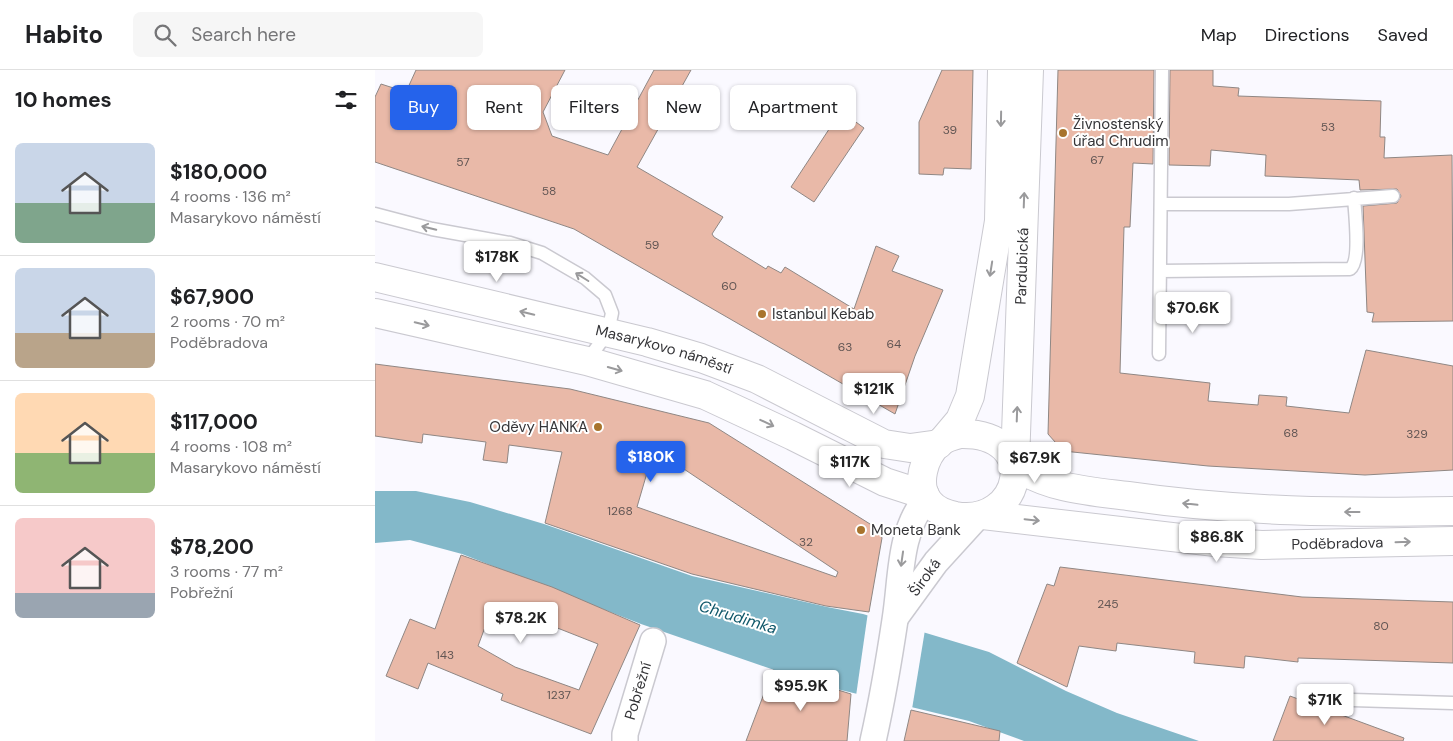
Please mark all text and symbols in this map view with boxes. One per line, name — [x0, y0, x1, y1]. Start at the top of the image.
search box — [133, 12, 483, 57]
text: Habito — [25, 19, 103, 50]
icon: search — [151, 21, 179, 49]
text: Search here — [191, 22, 296, 47]
text: Map — [1201, 23, 1237, 47]
text: Directions — [1265, 23, 1350, 47]
text: Saved — [1378, 23, 1428, 47]
chip: Buy — [390, 85, 457, 130]
chip: Rent — [467, 85, 541, 130]
chip: Filters — [551, 85, 638, 130]
chip: New — [648, 85, 720, 130]
chip: Apartment — [730, 85, 856, 130]
text: 10 homes — [15, 86, 112, 114]
icon: filters — [332, 86, 360, 114]
one-way arrow — [996, 110, 1006, 126]
place label: Živnostenský úřad Chrudim — [1073, 114, 1169, 151]
house number: 53 — [1321, 119, 1335, 135]
house number: 39 — [943, 122, 957, 138]
marker: Živnostenský úřad Chrudim — [1057, 127, 1069, 139]
house number: 67 — [1090, 152, 1104, 168]
house number: 57 — [456, 154, 470, 170]
text: $180,000 — [170, 158, 267, 186]
icon: home — [55, 163, 115, 223]
house number: 58 — [542, 183, 556, 199]
text: 4 rooms · 136 m² — [170, 186, 291, 207]
one-way arrow — [1020, 192, 1029, 208]
text: Masarykovo náměstí — [170, 207, 321, 228]
one-way arrow — [421, 223, 437, 232]
street label: Pardubická — [1011, 227, 1033, 305]
house number: 59 — [645, 237, 659, 253]
pin: $178K — [462, 240, 532, 283]
text: $178K — [475, 246, 519, 267]
one-way arrow — [986, 261, 996, 277]
one-way arrow — [575, 272, 589, 282]
house number: 60 — [721, 278, 737, 294]
text: $67,900 — [170, 283, 254, 311]
icon: home — [55, 288, 115, 348]
pin: $70.6K — [1152, 292, 1234, 334]
text: $70.6K — [1167, 297, 1219, 318]
place label: Istanbul Kebab — [772, 304, 874, 324]
one-way arrow — [519, 308, 535, 317]
marker: Istanbul Kebab — [756, 308, 768, 320]
text: 2 rooms · 70 m² — [170, 311, 285, 332]
one-way arrow — [414, 320, 430, 329]
street label: Masarykovo náměstí — [594, 320, 736, 379]
text: Poděbradova — [170, 332, 268, 353]
house number: 64 — [887, 336, 901, 352]
house number: 63 — [838, 339, 852, 355]
one-way arrow — [606, 364, 622, 374]
pin: $121K — [839, 372, 909, 415]
text: $121K — [854, 378, 895, 399]
one-way arrow — [1012, 406, 1021, 422]
text: $117,000 — [170, 408, 258, 436]
icon: home — [55, 413, 115, 473]
place label: Oděvy HANKA — [489, 417, 588, 437]
one-way arrow — [759, 419, 774, 429]
marker: Oděvy HANKA — [592, 421, 604, 433]
house number: 68 — [1284, 425, 1298, 441]
house number: 329 — [1406, 426, 1428, 442]
text: 4 rooms · 108 m² — [170, 436, 292, 457]
pin: $180K — [616, 440, 686, 483]
pin: $67.9K — [994, 442, 1076, 484]
text: $180K — [627, 446, 675, 467]
pin: $117K — [815, 446, 885, 488]
text: $67.9K — [1009, 447, 1061, 468]
text: $117K — [830, 451, 870, 472]
text: Masarykovo náměstí — [170, 457, 321, 478]
one-way arrow — [1182, 499, 1198, 509]
house number: 1268 — [607, 503, 633, 519]
one-way arrow — [1344, 507, 1360, 517]
one-way arrow — [1024, 516, 1040, 525]
place label: Moneta Bank — [871, 520, 961, 540]
pin: $86.8K — [1176, 520, 1258, 563]
marker: Moneta Bank — [855, 524, 867, 536]
text: $86.8K — [1190, 526, 1244, 547]
street label: Poděbradova — [1291, 532, 1383, 554]
text: $78,200 — [170, 533, 254, 561]
house number: 32 — [799, 534, 813, 550]
icon: home — [55, 538, 115, 598]
one-way arrow — [1395, 538, 1411, 547]
one-way arrow — [897, 551, 907, 567]
street label: Široká — [904, 554, 945, 600]
text: 3 rooms · 77 m² — [170, 561, 283, 582]
text: Pobřežní — [170, 582, 233, 603]
water label: Chrudimka — [696, 595, 780, 639]
house number: 245 — [1097, 596, 1119, 612]
pin: $78.2K — [480, 602, 562, 644]
text: $78.2K — [495, 607, 547, 628]
house number: 80 — [1373, 618, 1389, 634]
house number: 143 — [436, 647, 454, 663]
street label: Pobřežní — [620, 659, 656, 722]
pin: $95.9K — [760, 670, 842, 712]
text: $95.9K — [774, 675, 828, 696]
pin: $71K — [1295, 684, 1355, 726]
house number: 1237 — [547, 687, 571, 703]
text: $71K — [1308, 689, 1342, 710]

